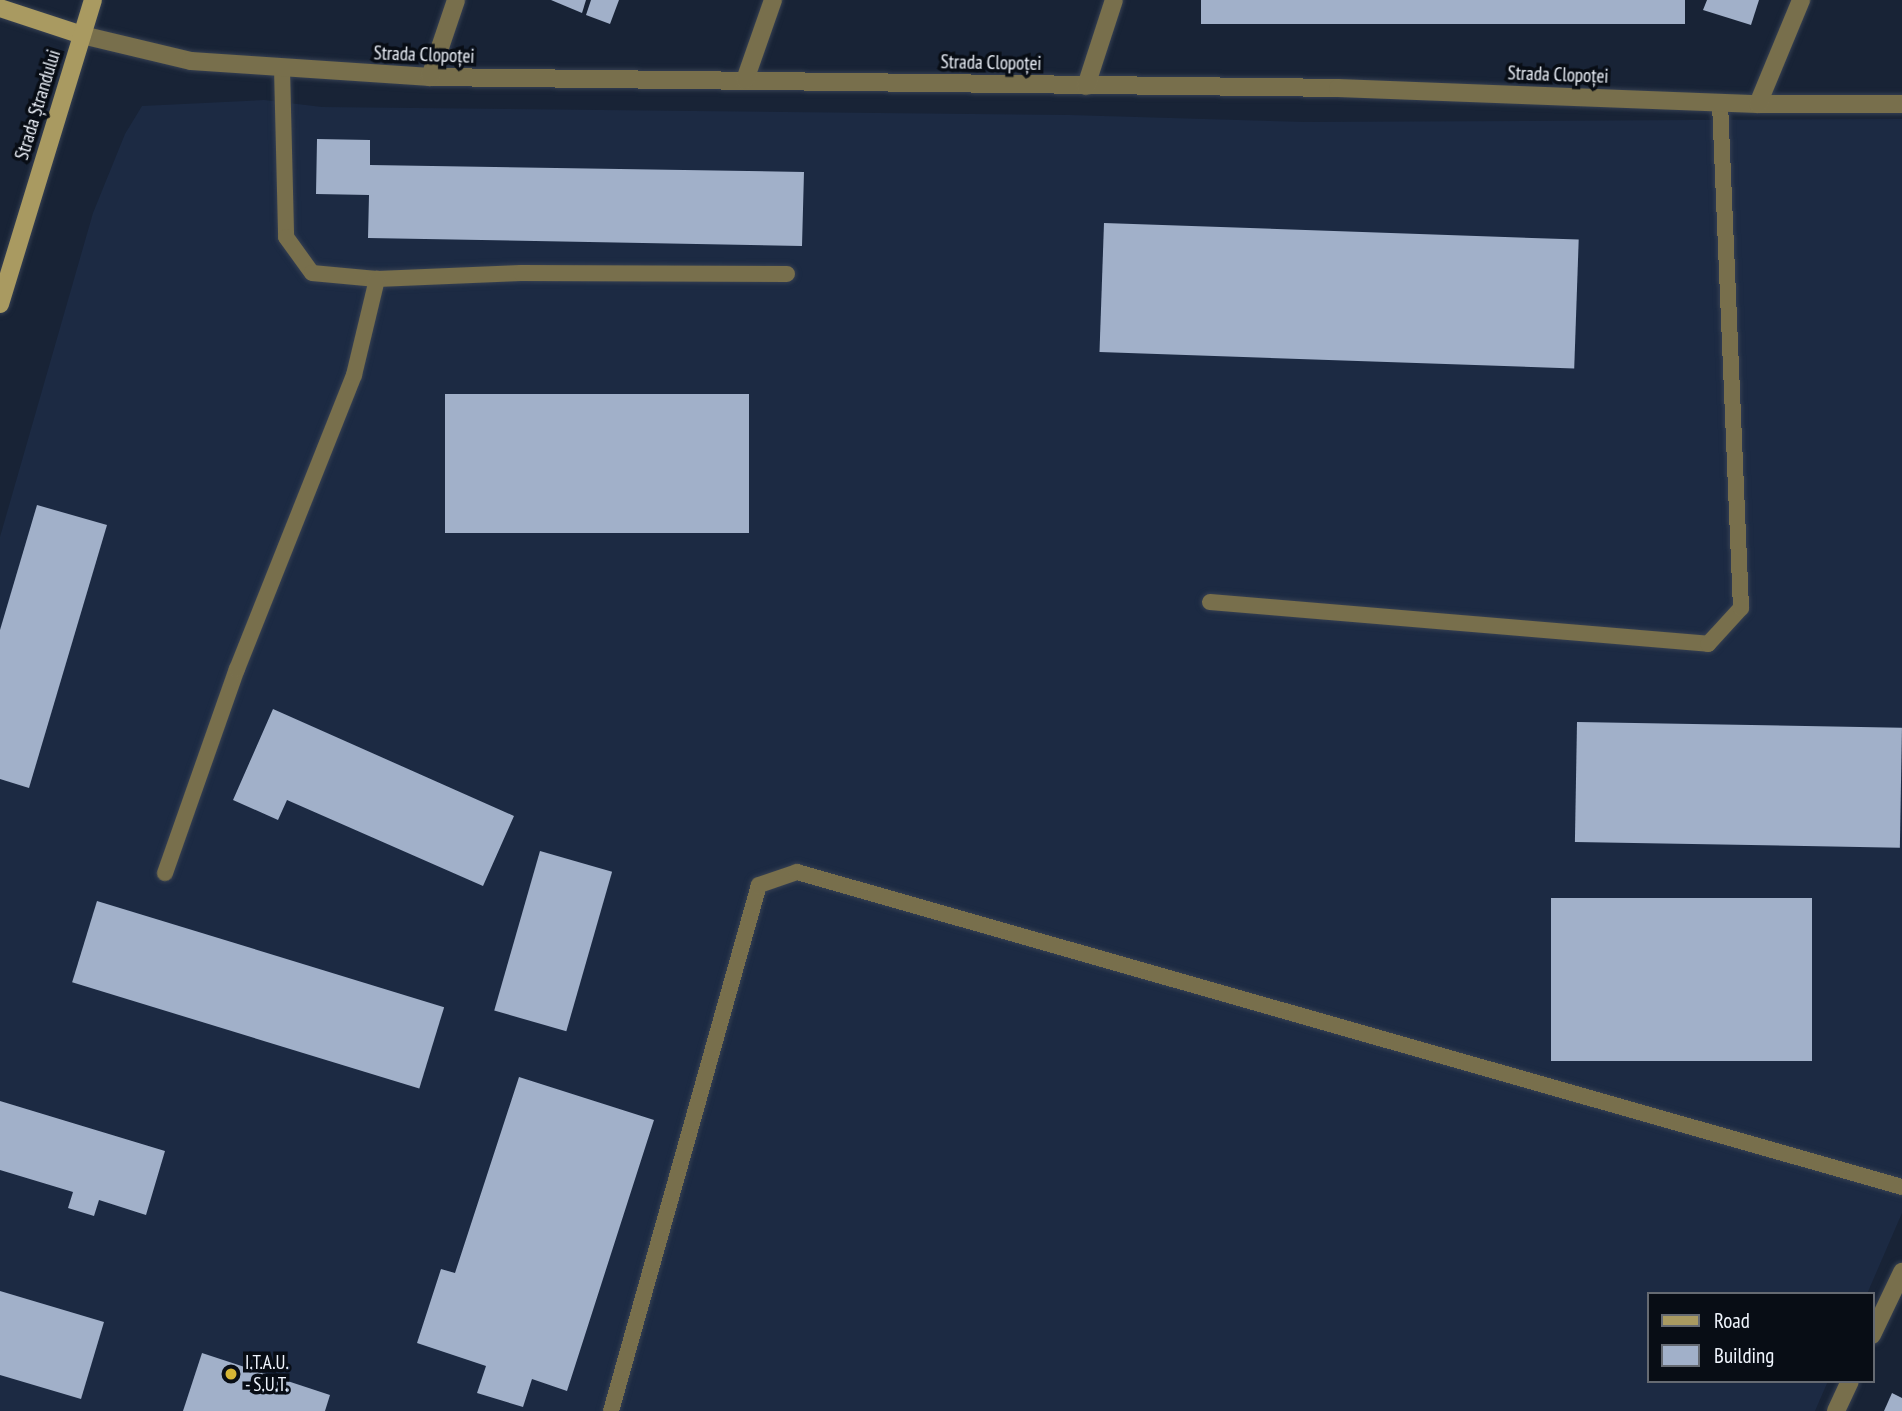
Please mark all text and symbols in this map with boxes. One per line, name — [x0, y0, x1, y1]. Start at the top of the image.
street label: Strada Clopoței — [373, 42, 475, 68]
street label: Strada Ștrandului — [10, 47, 66, 163]
street label: Strada Clopoței — [940, 51, 1042, 75]
street label: Strada Clopoței — [1507, 62, 1609, 88]
legend — [1646, 1292, 1874, 1383]
text: Road — [1714, 1307, 1750, 1334]
text: Building — [1714, 1342, 1774, 1369]
place label: I.T.A.U. - S.U.T. — [245, 1352, 289, 1396]
marker: I.T.A.U. - S.U.T. — [223, 1366, 239, 1382]

